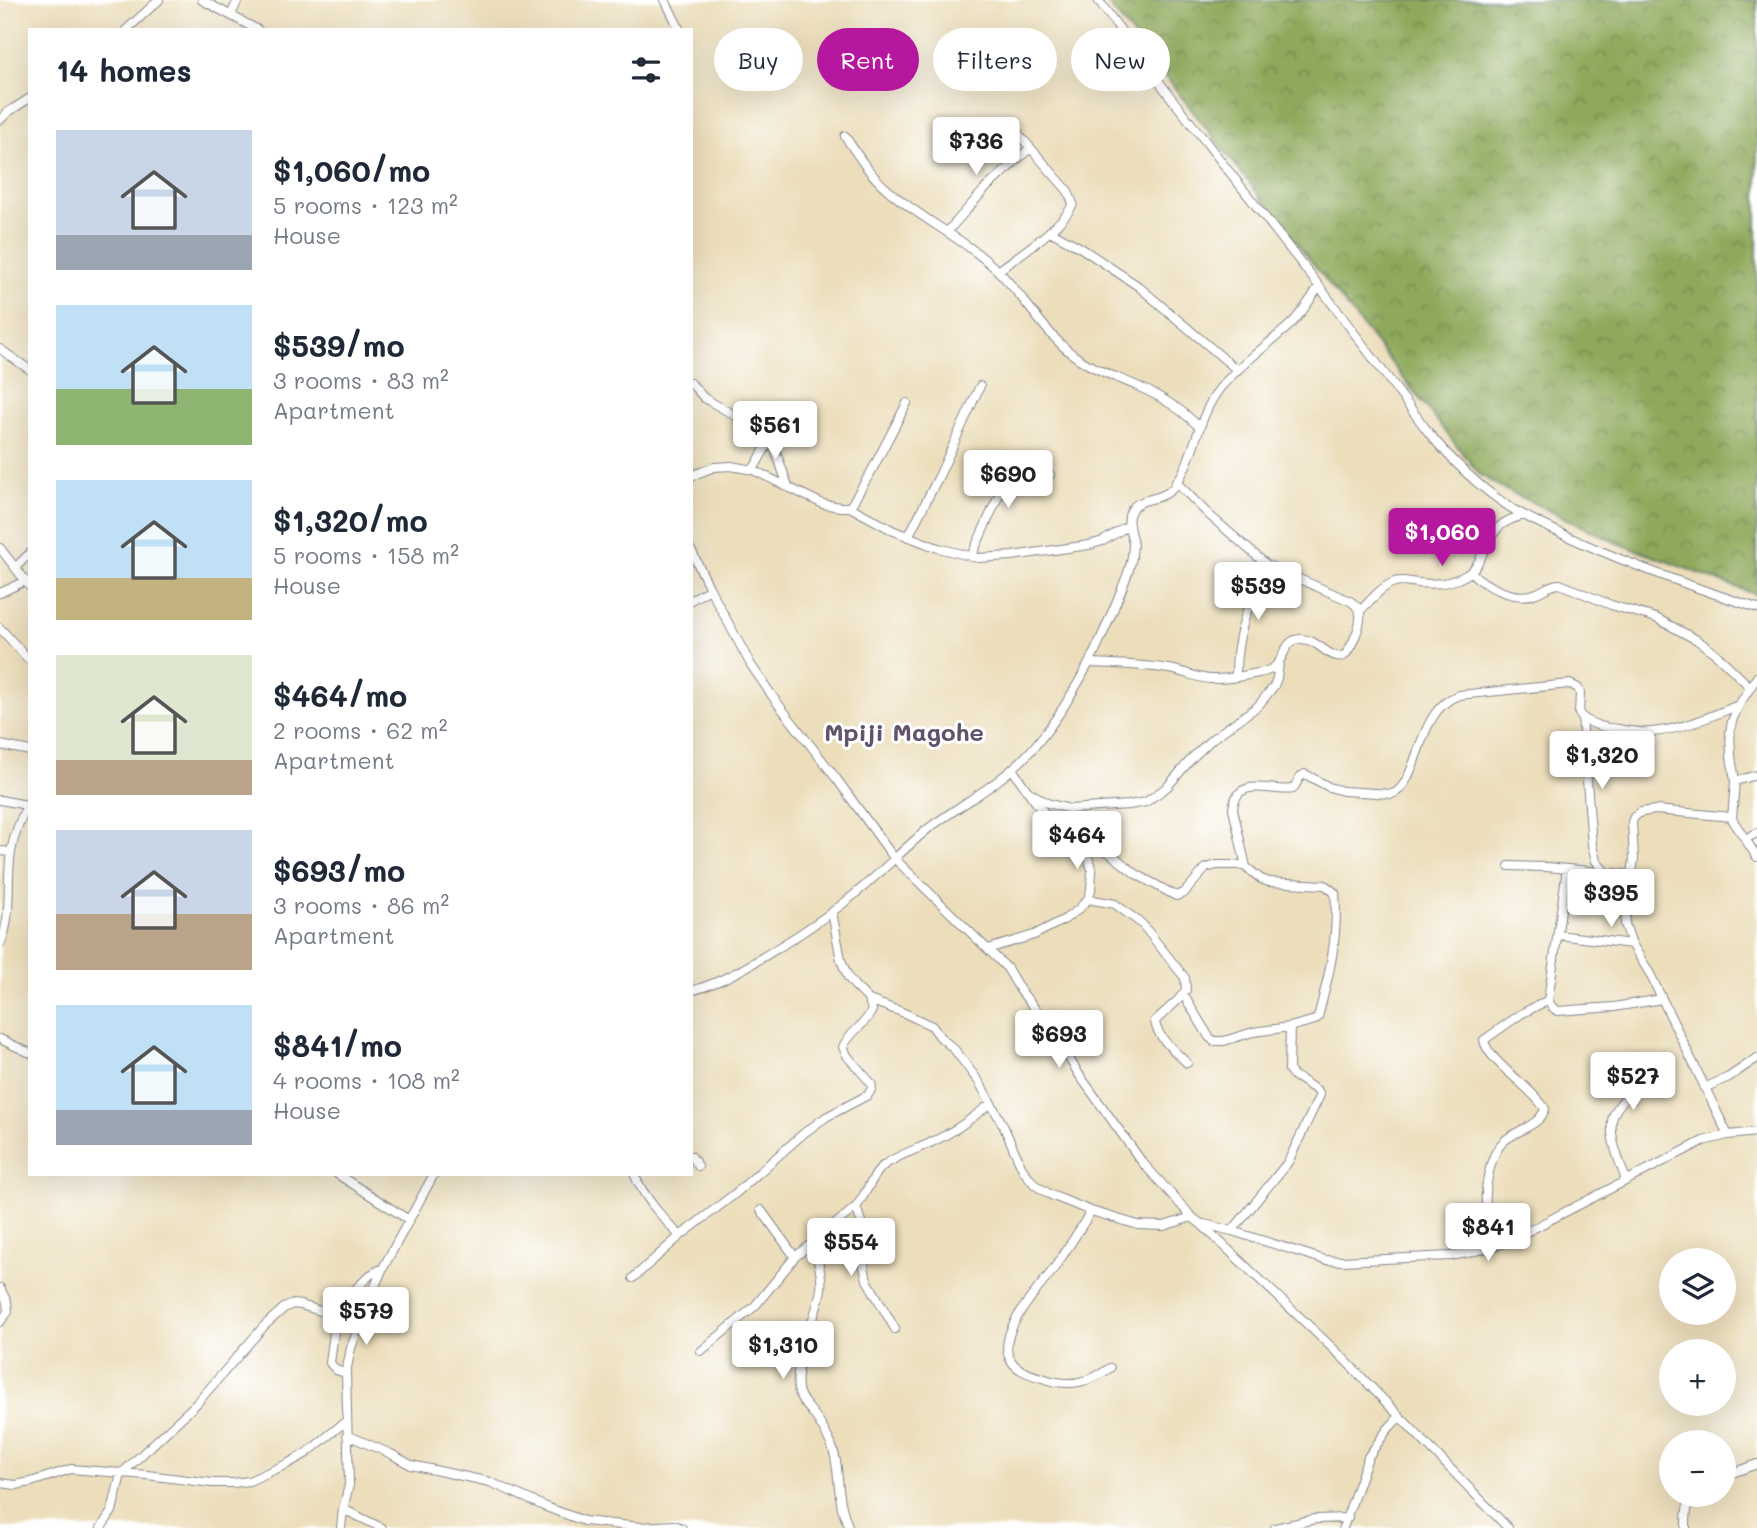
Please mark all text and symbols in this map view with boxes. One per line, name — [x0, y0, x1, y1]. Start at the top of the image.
chip: Buy — [714, 28, 803, 91]
chip: Rent — [817, 28, 919, 91]
chip: Filters — [933, 28, 1057, 91]
chip: New — [1071, 28, 1170, 91]
text: 14 homes — [56, 50, 192, 90]
icon: filters — [627, 51, 665, 89]
pin: $736 — [935, 118, 1017, 177]
text: $736 — [949, 125, 1003, 155]
text: $1,060/mo — [273, 150, 430, 190]
icon: home — [112, 158, 196, 242]
text: 5 rooms · 123 m² — [273, 190, 458, 220]
text: House — [273, 220, 341, 250]
text: $539/mo — [273, 325, 405, 365]
icon: home — [112, 333, 196, 417]
text: 3 rooms · 83 m² — [273, 365, 449, 395]
text: Apartment — [273, 395, 395, 425]
pin: $561 — [734, 402, 816, 461]
text: $561 — [749, 409, 801, 439]
pin: $690 — [967, 450, 1049, 510]
text: $690 — [980, 458, 1036, 488]
text: $1,320/mo — [273, 500, 428, 540]
icon: home — [112, 508, 196, 592]
pin: $1,060 — [1385, 508, 1499, 568]
text: $1,060 — [1405, 516, 1479, 546]
text: 5 rooms · 158 m² — [273, 540, 459, 570]
pin: $539 — [1217, 562, 1299, 622]
text: House — [273, 570, 341, 600]
text: $539 — [1230, 570, 1286, 600]
text: $464/mo — [273, 675, 407, 715]
icon: home — [112, 683, 196, 767]
text: 2 rooms · 62 m² — [273, 715, 447, 745]
district label: Mpiji Magohe — [824, 716, 984, 747]
pin: $1,320 — [1545, 732, 1659, 791]
text: $1,320 — [1566, 739, 1638, 769]
text: Apartment — [273, 745, 395, 775]
pin: $464 — [1036, 812, 1118, 871]
text: $464 — [1048, 819, 1106, 849]
text: $693/mo — [273, 850, 405, 890]
icon: home — [112, 858, 196, 942]
pin: $395 — [1570, 870, 1652, 929]
text: $395 — [1583, 877, 1639, 907]
text: 3 rooms · 86 m² — [273, 890, 449, 920]
text: Apartment — [273, 920, 395, 950]
pin: $693 — [1018, 1010, 1100, 1070]
text: $693 — [1031, 1018, 1087, 1048]
text: $841/mo — [273, 1025, 402, 1065]
icon: home — [112, 1033, 196, 1117]
pin: $527 — [1592, 1052, 1674, 1112]
text: $527 — [1606, 1060, 1660, 1090]
text: 4 rooms · 108 m² — [273, 1065, 460, 1095]
text: House — [273, 1095, 341, 1125]
pin: $841 — [1447, 1204, 1529, 1263]
text: $841 — [1461, 1211, 1515, 1241]
pin: $554 — [810, 1218, 892, 1278]
text: $554 — [823, 1226, 879, 1256]
map controls — [1659, 1248, 1736, 1507]
button: layers — [1659, 1248, 1736, 1325]
pin: $579 — [325, 1288, 407, 1347]
text: $579 — [339, 1295, 393, 1325]
pin: $1,310 — [726, 1322, 840, 1381]
text: $1,310 — [748, 1329, 818, 1359]
button: + — [1659, 1339, 1736, 1416]
button: − — [1659, 1430, 1736, 1507]

